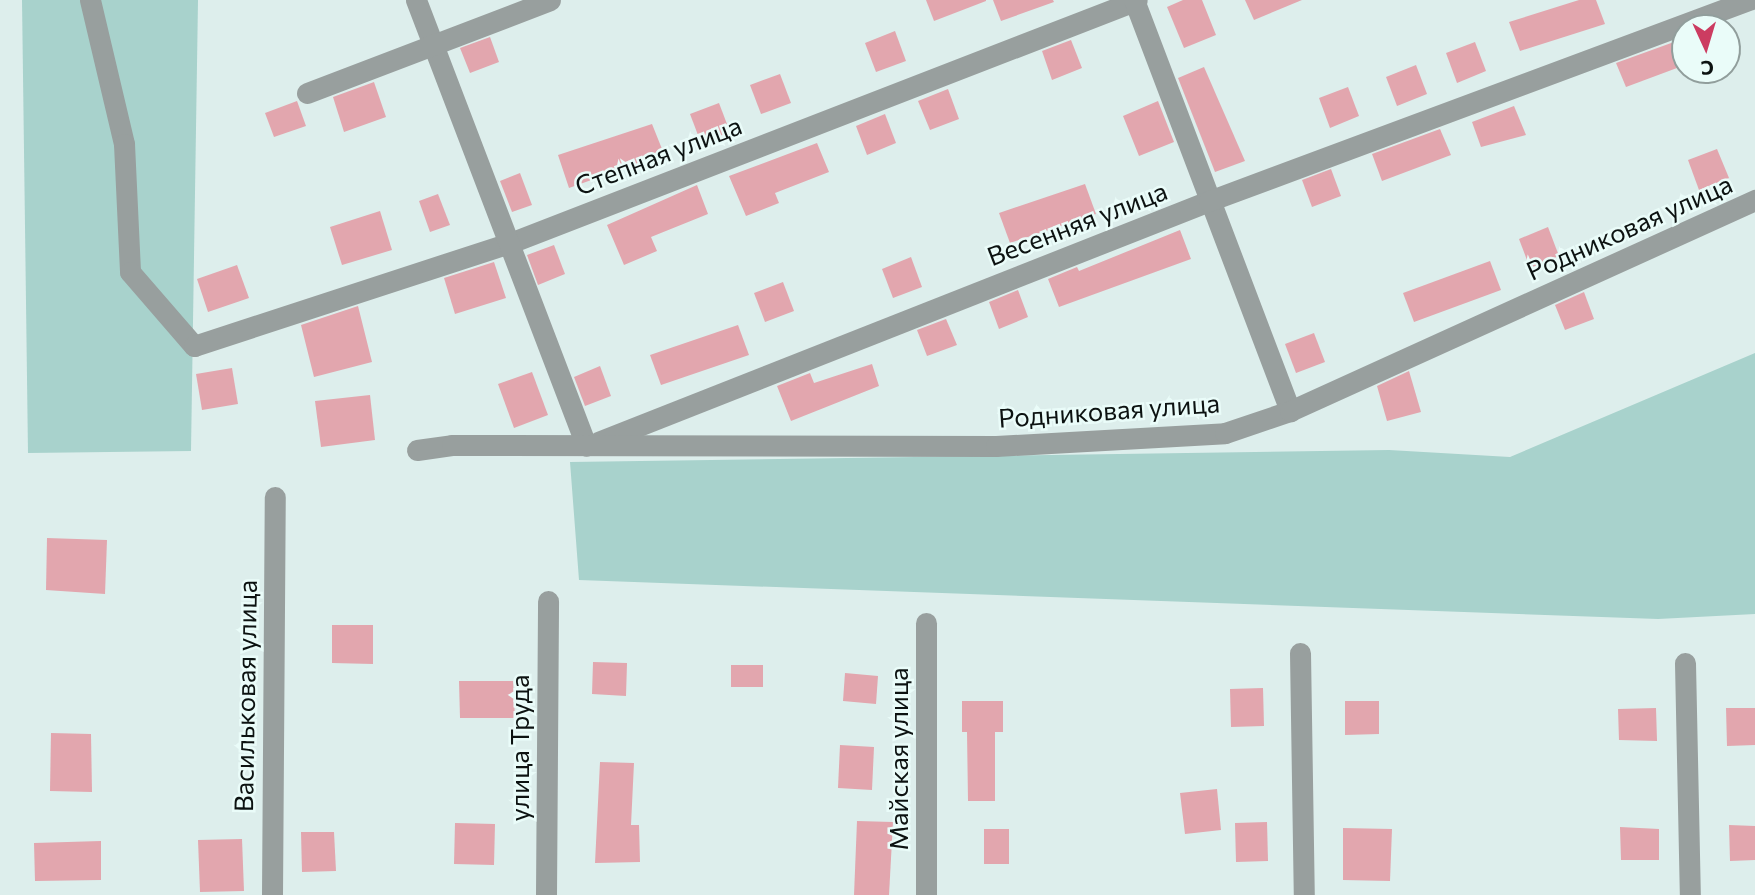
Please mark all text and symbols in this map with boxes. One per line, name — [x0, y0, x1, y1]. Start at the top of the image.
north arrow — [1671, 14, 1741, 84]
text: С — [1700, 57, 1715, 80]
street label: Степная улица — [570, 109, 746, 201]
street label: Родниковая улица — [1521, 168, 1737, 286]
street label: Весенняя улица — [983, 174, 1171, 272]
street label: Родниковая улица — [997, 387, 1221, 433]
street label: Васильковая улица — [227, 580, 263, 812]
street label: Майская улица — [882, 667, 914, 851]
street label: улица Труда — [503, 675, 535, 821]

